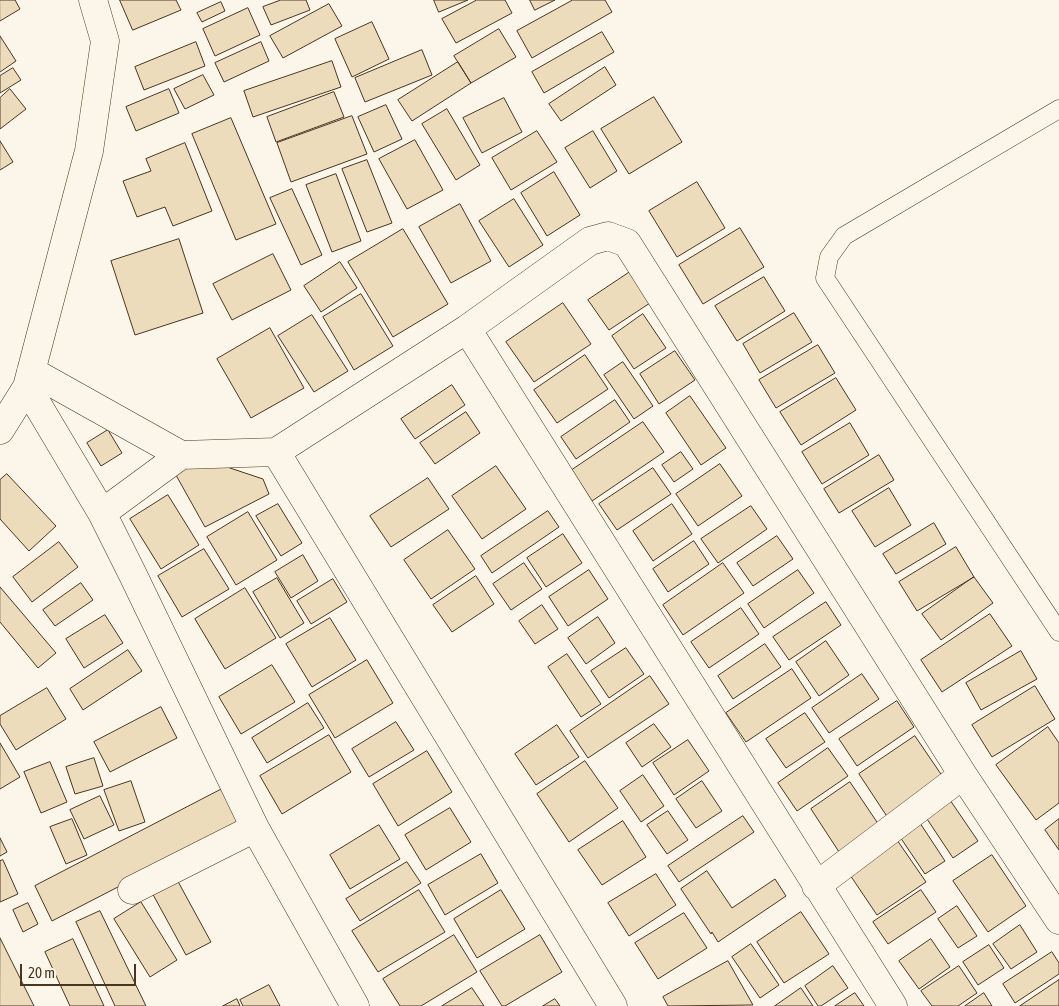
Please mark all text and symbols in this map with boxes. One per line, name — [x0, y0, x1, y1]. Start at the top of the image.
scale bar — [22, 954, 139, 986]
text: 20 m — [28, 964, 55, 981]

